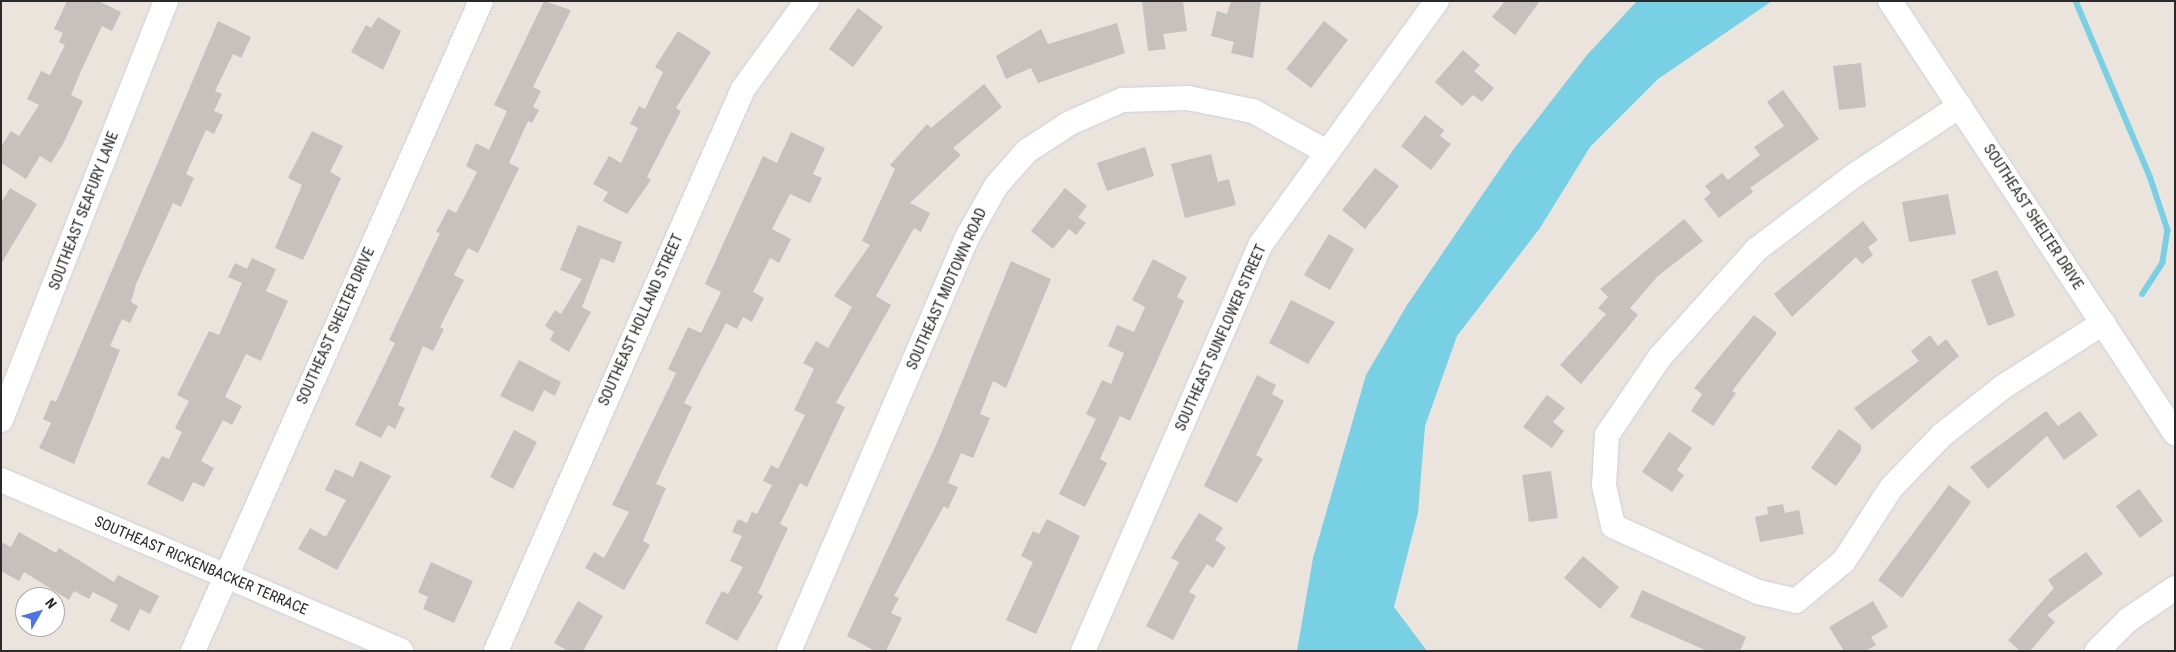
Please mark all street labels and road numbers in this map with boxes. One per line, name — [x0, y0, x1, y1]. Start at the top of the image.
street label: SOUTHEAST SEAFURY LANE — [45, 129, 123, 293]
street label: SOUTHEAST SHELTER DRIVE — [1979, 141, 2087, 293]
street label: SOUTHEAST MIDTOWN ROAD — [903, 205, 991, 373]
street label: SOUTHEAST HOLLAND STREET — [595, 231, 687, 409]
street label: SOUTHEAST SUNFLOWER STREET — [1172, 242, 1270, 434]
street label: SOUTHEAST SHELTER DRIVE — [293, 245, 379, 407]
street label: SOUTHEAST RICKENBACKER TERRACE — [91, 513, 311, 619]

